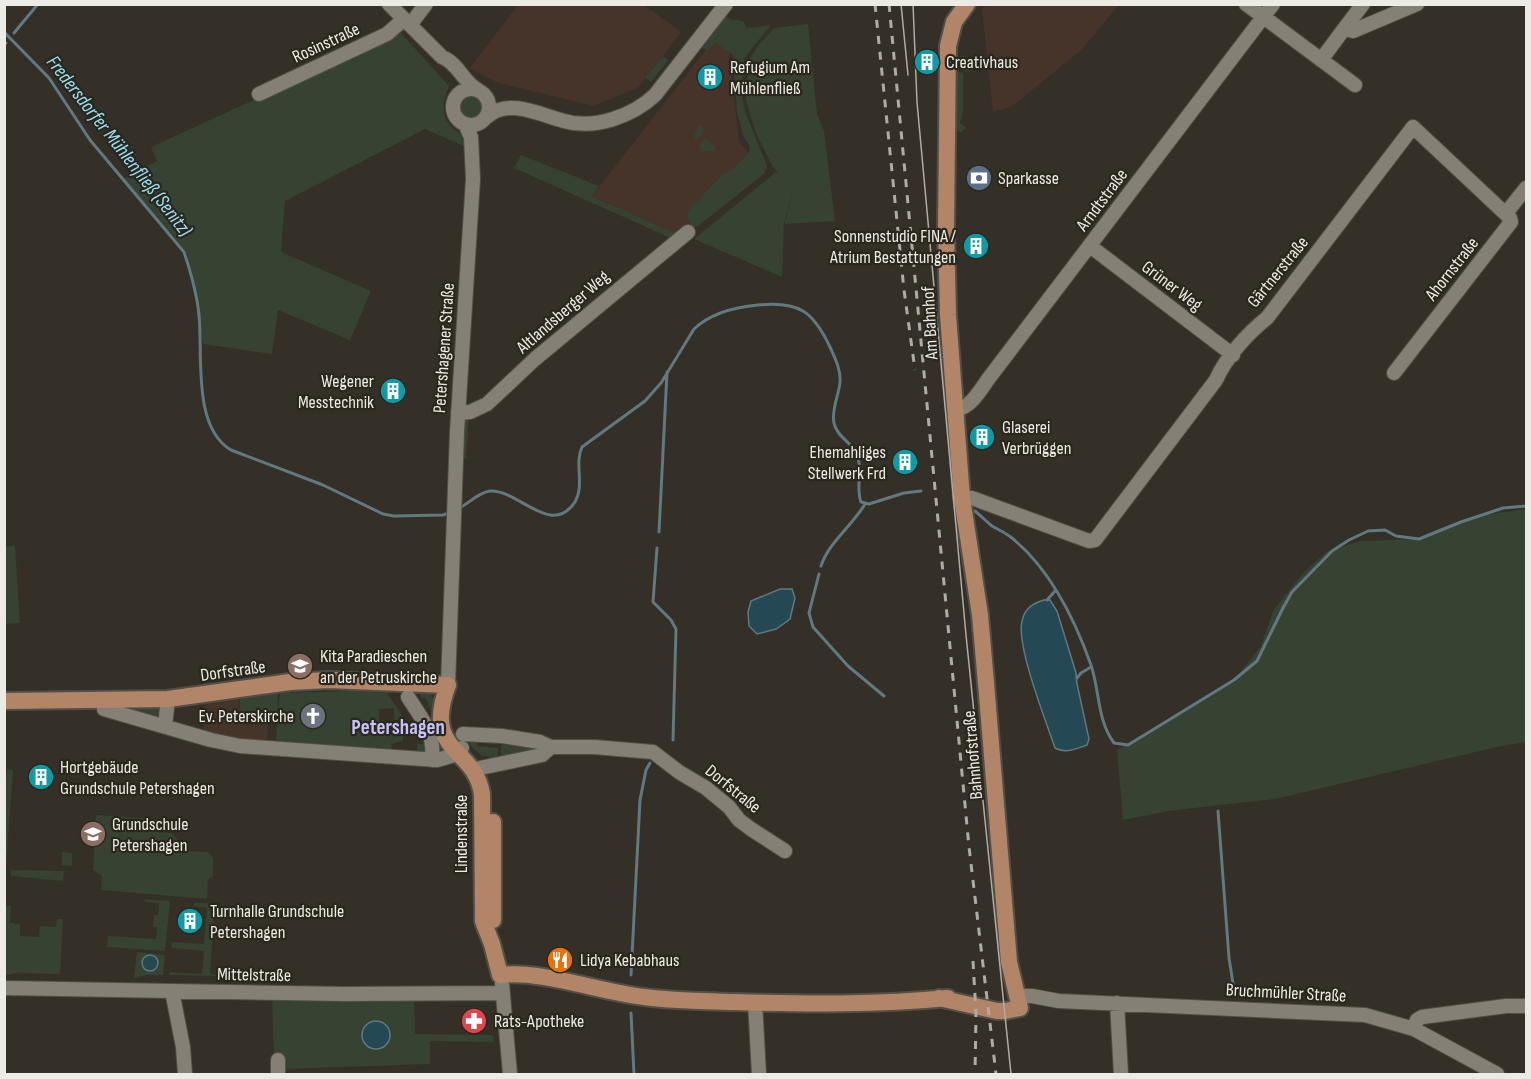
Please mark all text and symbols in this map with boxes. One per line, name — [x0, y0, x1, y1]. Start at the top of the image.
street label: Rosinstraße — [289, 18, 363, 68]
building icon: Creativhaus — [912, 47, 942, 77]
water label: Fredersdorfer Mühlenfließ (Senitz) — [41, 51, 197, 242]
place label: Creativhaus — [946, 52, 1018, 73]
place label: Refugium Am Mühlenfließ — [730, 57, 810, 99]
building icon: Refugium Am Mühlenfließ — [695, 62, 725, 92]
bank icon: Sparkasse — [964, 163, 994, 193]
street label: Arndtstraße — [1071, 165, 1132, 236]
place label: Sparkasse — [998, 168, 1059, 189]
place label: Sonnenstudio FINA / Atrium Bestattungen — [829, 226, 957, 268]
building icon: Sonnenstudio FINA / Atrium Bestattungen — [961, 231, 991, 261]
street label: Gärtnerstraße — [1243, 232, 1313, 312]
street label: Ahornstraße — [1420, 233, 1483, 306]
street label: Grüner Weg — [1138, 256, 1206, 316]
street label: Altlandsberger Weg — [511, 266, 614, 359]
street label: Petershagener Straße — [429, 282, 459, 414]
street label: Am Bahnhof — [918, 285, 942, 361]
place label: Wegener Messtechnik — [298, 371, 374, 413]
building icon: Wegener Messtechnik — [378, 376, 408, 406]
place label: Glaserei Verbrüggen — [1002, 417, 1071, 459]
building icon: Glaserei Verbrüggen — [967, 422, 997, 452]
place label: Ehemahliges Stellwerk Frd — [808, 442, 886, 484]
building icon: Ehemahliges Stellwerk Frd — [890, 447, 920, 477]
place label: Kita Paradieschen an der Petruskirche — [320, 646, 437, 688]
school or university icon: Kita Paradieschen an der Petruskirche — [285, 651, 315, 681]
street label: Dorfstraße — [199, 656, 267, 686]
church icon: Ev. Peterskirche — [298, 701, 328, 731]
place label: Ev. Peterskirche — [198, 706, 294, 727]
street label: Bahnhofstraße — [959, 710, 987, 800]
district label: Petershagen — [351, 715, 445, 740]
place label: Hortgebäude Grundschule Petershagen — [60, 757, 215, 799]
street label: Dorfstraße — [701, 760, 765, 818]
building icon: Hortgebäude Grundschule Petershagen — [26, 762, 56, 792]
street label: Lindenstraße — [451, 795, 472, 873]
place label: Grundschule Petershagen — [112, 814, 188, 856]
school or university icon: Grundschule Petershagen — [78, 819, 108, 849]
place label: Turnhalle Grundschule Petershagen — [210, 901, 344, 943]
building icon: Turnhalle Grundschule Petershagen — [175, 906, 205, 936]
restaurant icon: Lidya Kebabhaus — [545, 945, 575, 975]
place label: Lidya Kebabhaus — [580, 950, 680, 971]
street label: Mittelstraße — [217, 964, 291, 986]
street label: Bruchmühler Straße — [1225, 979, 1347, 1007]
pharmacy icon: Rats-Apotheke — [459, 1006, 489, 1036]
place label: Rats-Apotheke — [494, 1011, 584, 1032]

